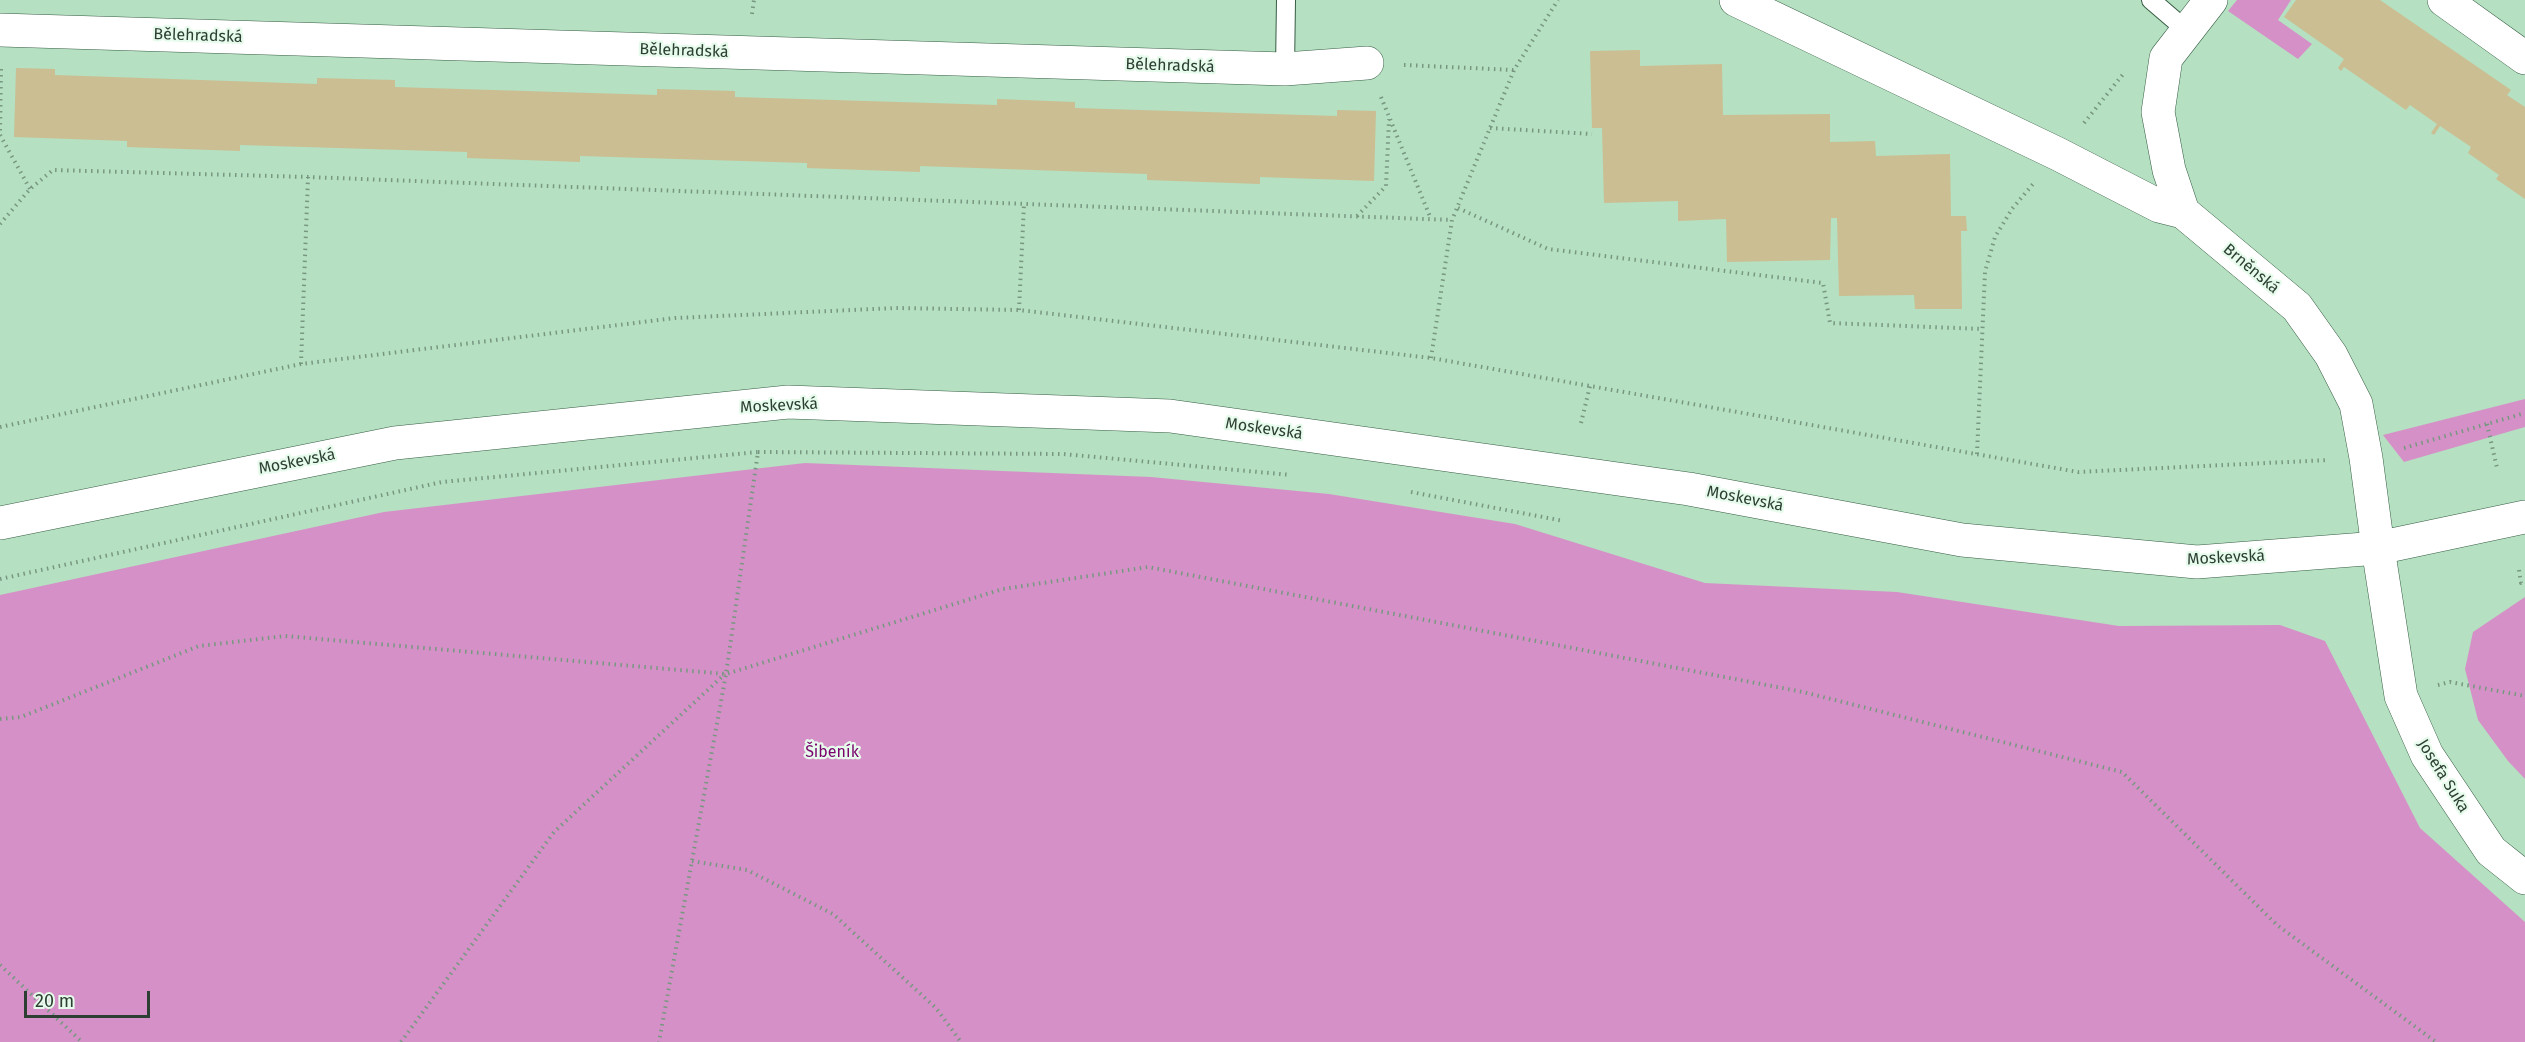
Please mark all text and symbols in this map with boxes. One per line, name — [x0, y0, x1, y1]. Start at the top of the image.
street label: Bělehradská — [153, 25, 243, 47]
street label: Bělehradská — [639, 40, 729, 62]
street label: Bělehradská — [1125, 55, 1215, 77]
street label: Brněnská — [2219, 240, 2283, 298]
street label: Moskevská — [740, 394, 818, 418]
street label: Moskevská — [1224, 414, 1304, 444]
street label: Moskevská — [257, 445, 337, 479]
street label: Moskevská — [1705, 482, 1785, 516]
street label: Moskevská — [2187, 546, 2265, 570]
street label: Josefa Suka — [2413, 736, 2473, 816]
park label: Šibeník — [805, 743, 859, 763]
scale bar — [27, 979, 153, 1017]
text: 20 m — [35, 990, 74, 1012]

